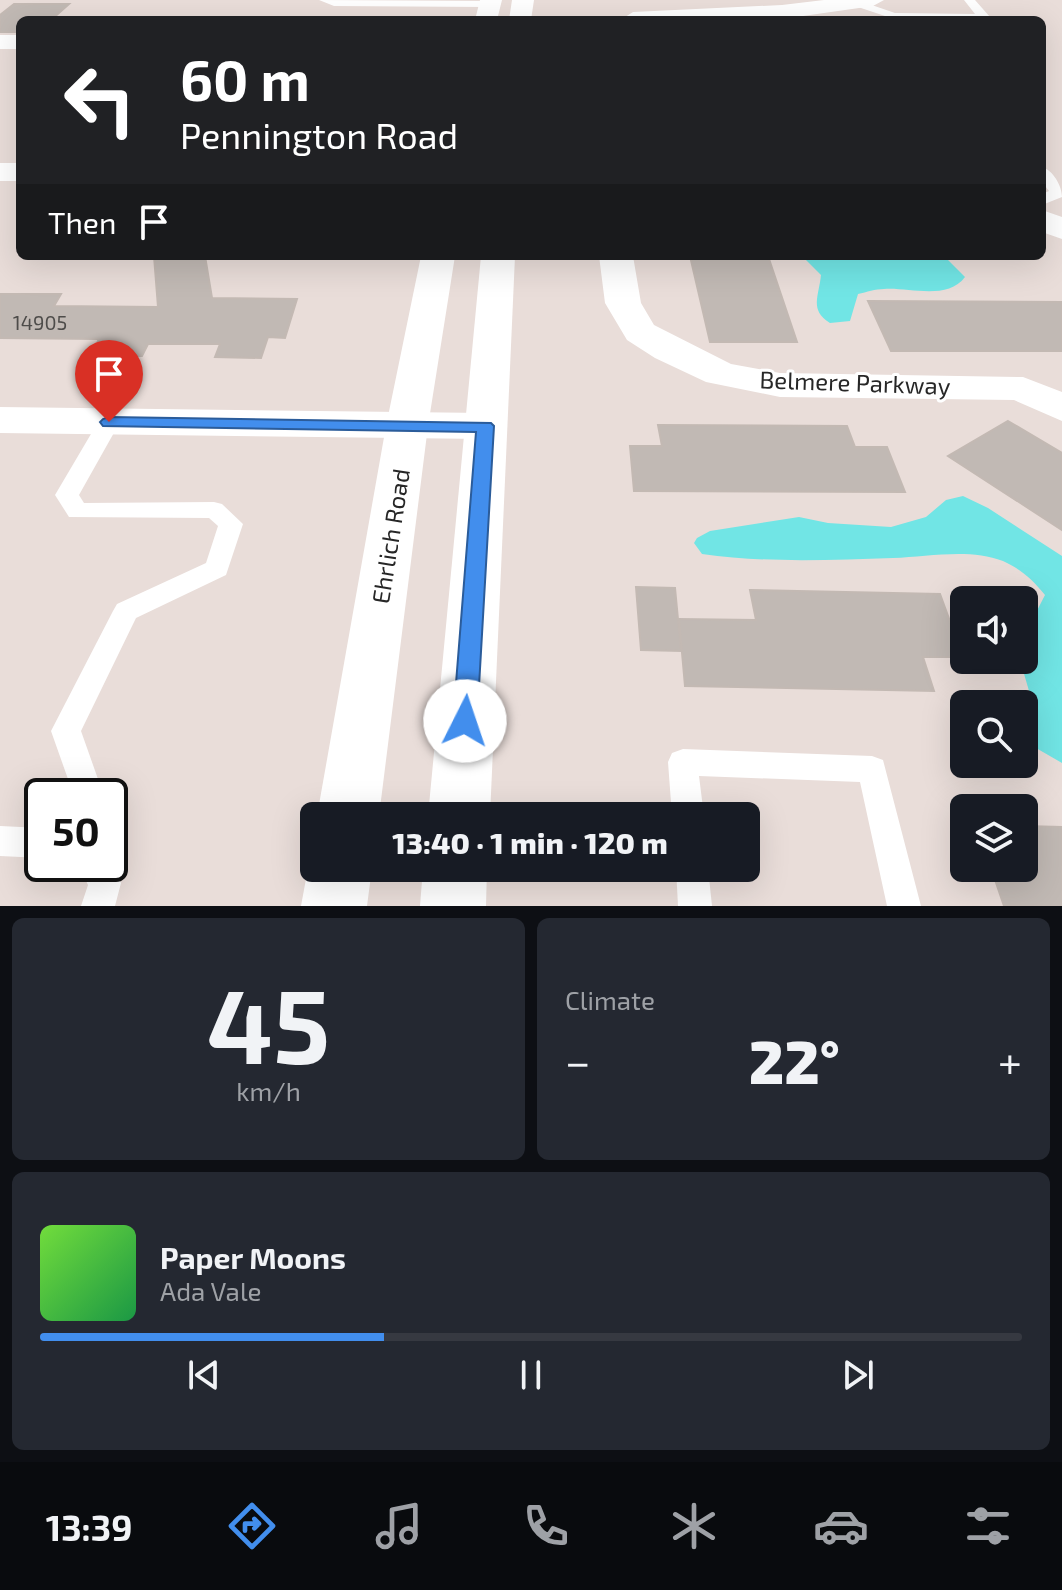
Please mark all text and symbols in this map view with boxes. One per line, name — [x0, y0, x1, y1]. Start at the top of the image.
text: 60 m — [180, 45, 310, 112]
icon: left — [48, 48, 152, 152]
text: Pennington Road — [180, 113, 458, 156]
icon: arrive — [132, 200, 176, 244]
text: Then — [48, 204, 116, 240]
house number: 14905 — [13, 310, 67, 334]
pin — [75, 340, 143, 422]
icon: arrive — [87, 352, 131, 396]
street label: Belmere Parkway — [759, 364, 951, 400]
street label: Ehrlich Road — [365, 466, 415, 606]
map controls — [950, 586, 1038, 882]
button: sound — [950, 586, 1038, 674]
position arrow — [423, 679, 507, 763]
button: search — [950, 690, 1038, 778]
speed limit sign: 50 — [24, 778, 128, 882]
button: layers — [950, 794, 1038, 882]
text: 13:40 · 1 min · 120 m — [392, 824, 668, 860]
text: 45 — [207, 960, 330, 1085]
text: Climate — [565, 984, 655, 1015]
text: 22° — [749, 1024, 840, 1096]
text: − — [565, 1034, 591, 1087]
text: + — [998, 1034, 1022, 1087]
text: km/h — [236, 1075, 301, 1106]
text: Paper Moons — [160, 1239, 346, 1275]
text: Ada Vale — [160, 1275, 262, 1306]
icon: previous — [182, 1353, 226, 1397]
icon: pause — [509, 1353, 553, 1397]
icon: next — [836, 1353, 880, 1397]
icon: directions — [224, 1498, 280, 1554]
icon: music — [371, 1498, 427, 1554]
icon: phone — [518, 1498, 574, 1554]
icon: climate — [666, 1498, 722, 1554]
icon: car — [813, 1498, 869, 1554]
icon: filters — [960, 1498, 1016, 1554]
text: 13:39 — [46, 1505, 133, 1548]

